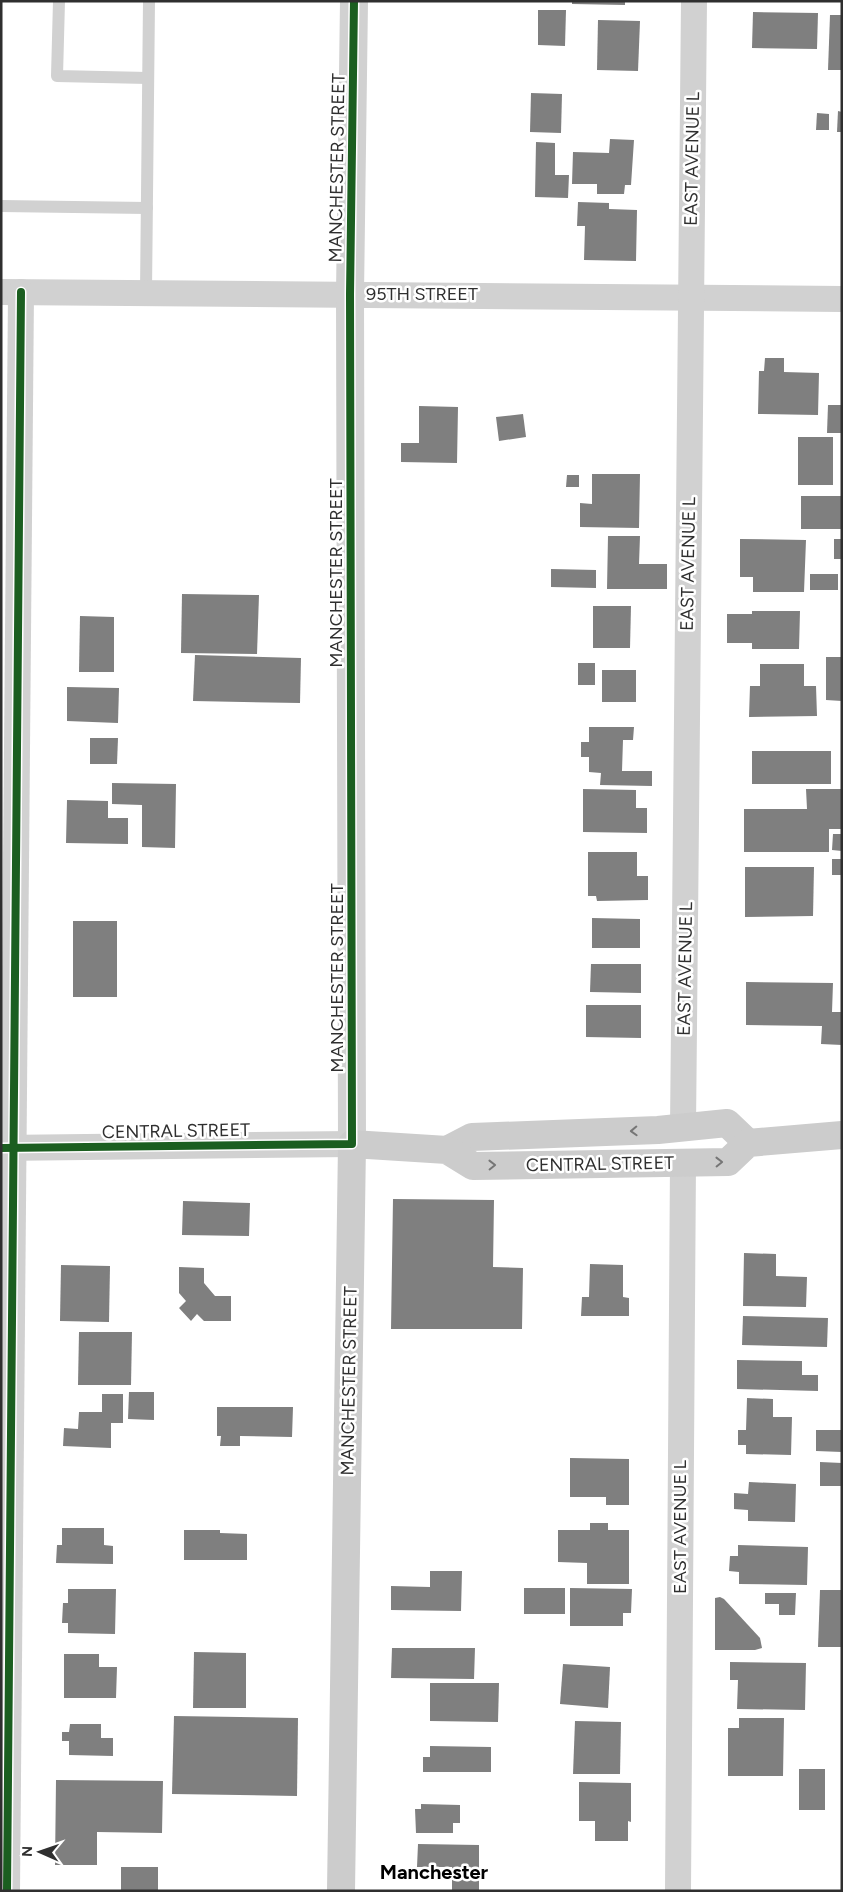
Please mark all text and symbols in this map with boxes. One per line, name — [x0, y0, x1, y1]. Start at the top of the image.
street label: MANCHESTER STREET — [324, 73, 350, 263]
street label: EAST AVENUE L — [680, 91, 704, 226]
street label: 95TH STREET — [366, 283, 478, 305]
street label: MANCHESTER STREET — [325, 478, 347, 668]
street label: EAST AVENUE L — [676, 496, 700, 631]
street label: MANCHESTER STREET — [326, 883, 348, 1073]
street label: EAST AVENUE L — [673, 901, 697, 1036]
street label: CENTRAL STREET — [102, 1119, 250, 1143]
one-way arrow — [630, 1126, 638, 1136]
street label: CENTRAL STREET — [526, 1152, 674, 1176]
one-way arrow — [716, 1157, 724, 1167]
one-way arrow — [488, 1160, 496, 1171]
street label: MANCHESTER STREET — [336, 1286, 362, 1476]
street label: EAST AVENUE L — [669, 1459, 691, 1594]
north arrow — [15, 1827, 65, 1877]
text: N — [19, 1846, 36, 1857]
district label: Manchester — [380, 1860, 489, 1884]

